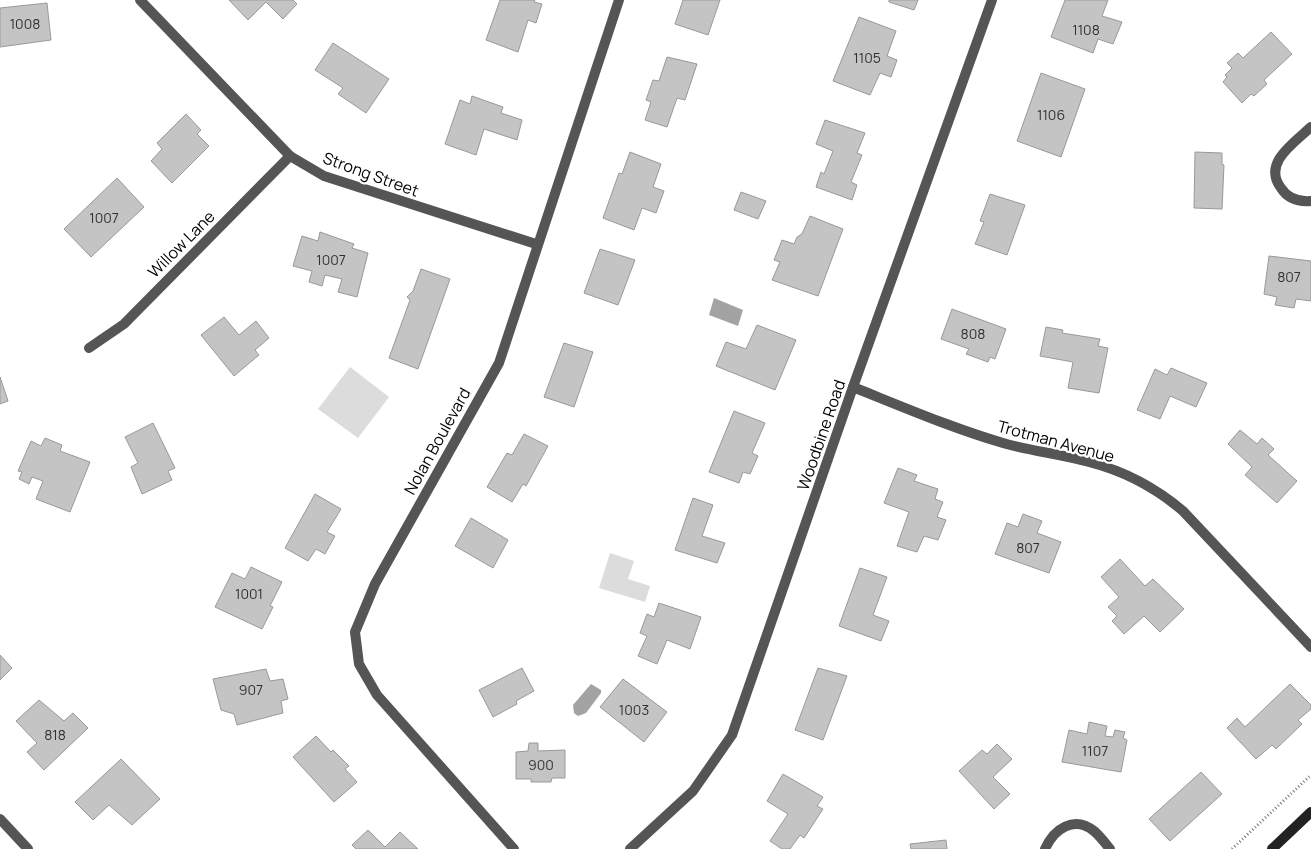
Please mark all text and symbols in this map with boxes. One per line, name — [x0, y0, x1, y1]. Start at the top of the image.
house number: 1008 — [10, 14, 40, 33]
house number: 1108 — [1072, 20, 1100, 39]
house number: 1105 — [853, 48, 881, 67]
house number: 1106 — [1037, 105, 1065, 124]
street label: Strong Street — [320, 146, 422, 202]
street label: Willow Lane — [143, 206, 219, 282]
house number: 1007 — [89, 208, 119, 227]
house number: 1007 — [316, 250, 346, 269]
house number: 807 — [1277, 267, 1301, 286]
house number: 808 — [961, 324, 985, 343]
street label: Woodbine Road — [792, 377, 850, 493]
street label: Nolan Boulevard — [399, 384, 475, 498]
street label: Trotman Avenue — [995, 415, 1117, 467]
house number: 807 — [1016, 538, 1040, 557]
house number: 1001 — [235, 584, 263, 603]
house number: 907 — [239, 680, 263, 699]
house number: 1003 — [619, 700, 649, 719]
house number: 818 — [44, 725, 66, 744]
house number: 1107 — [1082, 741, 1108, 760]
house number: 900 — [528, 755, 554, 774]

